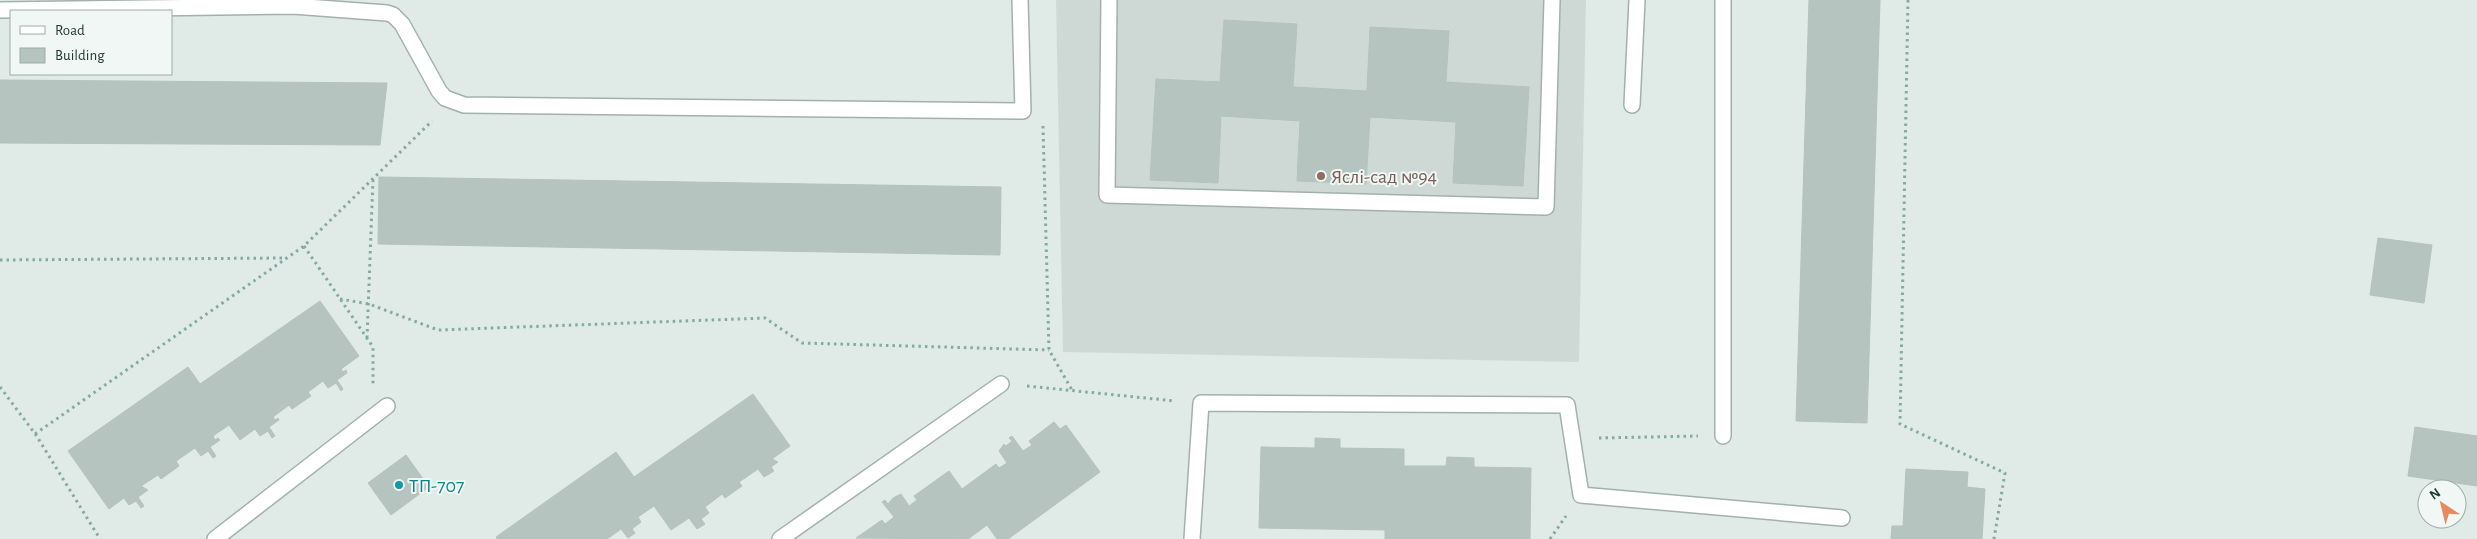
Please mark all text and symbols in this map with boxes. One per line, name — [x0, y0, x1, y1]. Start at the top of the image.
legend — [10, 10, 172, 75]
text: Road — [55, 23, 85, 38]
text: Building — [55, 48, 105, 63]
place label: Яслі-сад №94 — [1331, 167, 1437, 187]
marker: Яслі-сад №94 — [1315, 170, 1327, 182]
place label: ТП-707 — [409, 476, 464, 496]
marker: ТП-707 — [393, 479, 405, 491]
north arrow — [2417, 479, 2467, 529]
text: N — [2427, 486, 2443, 503]

